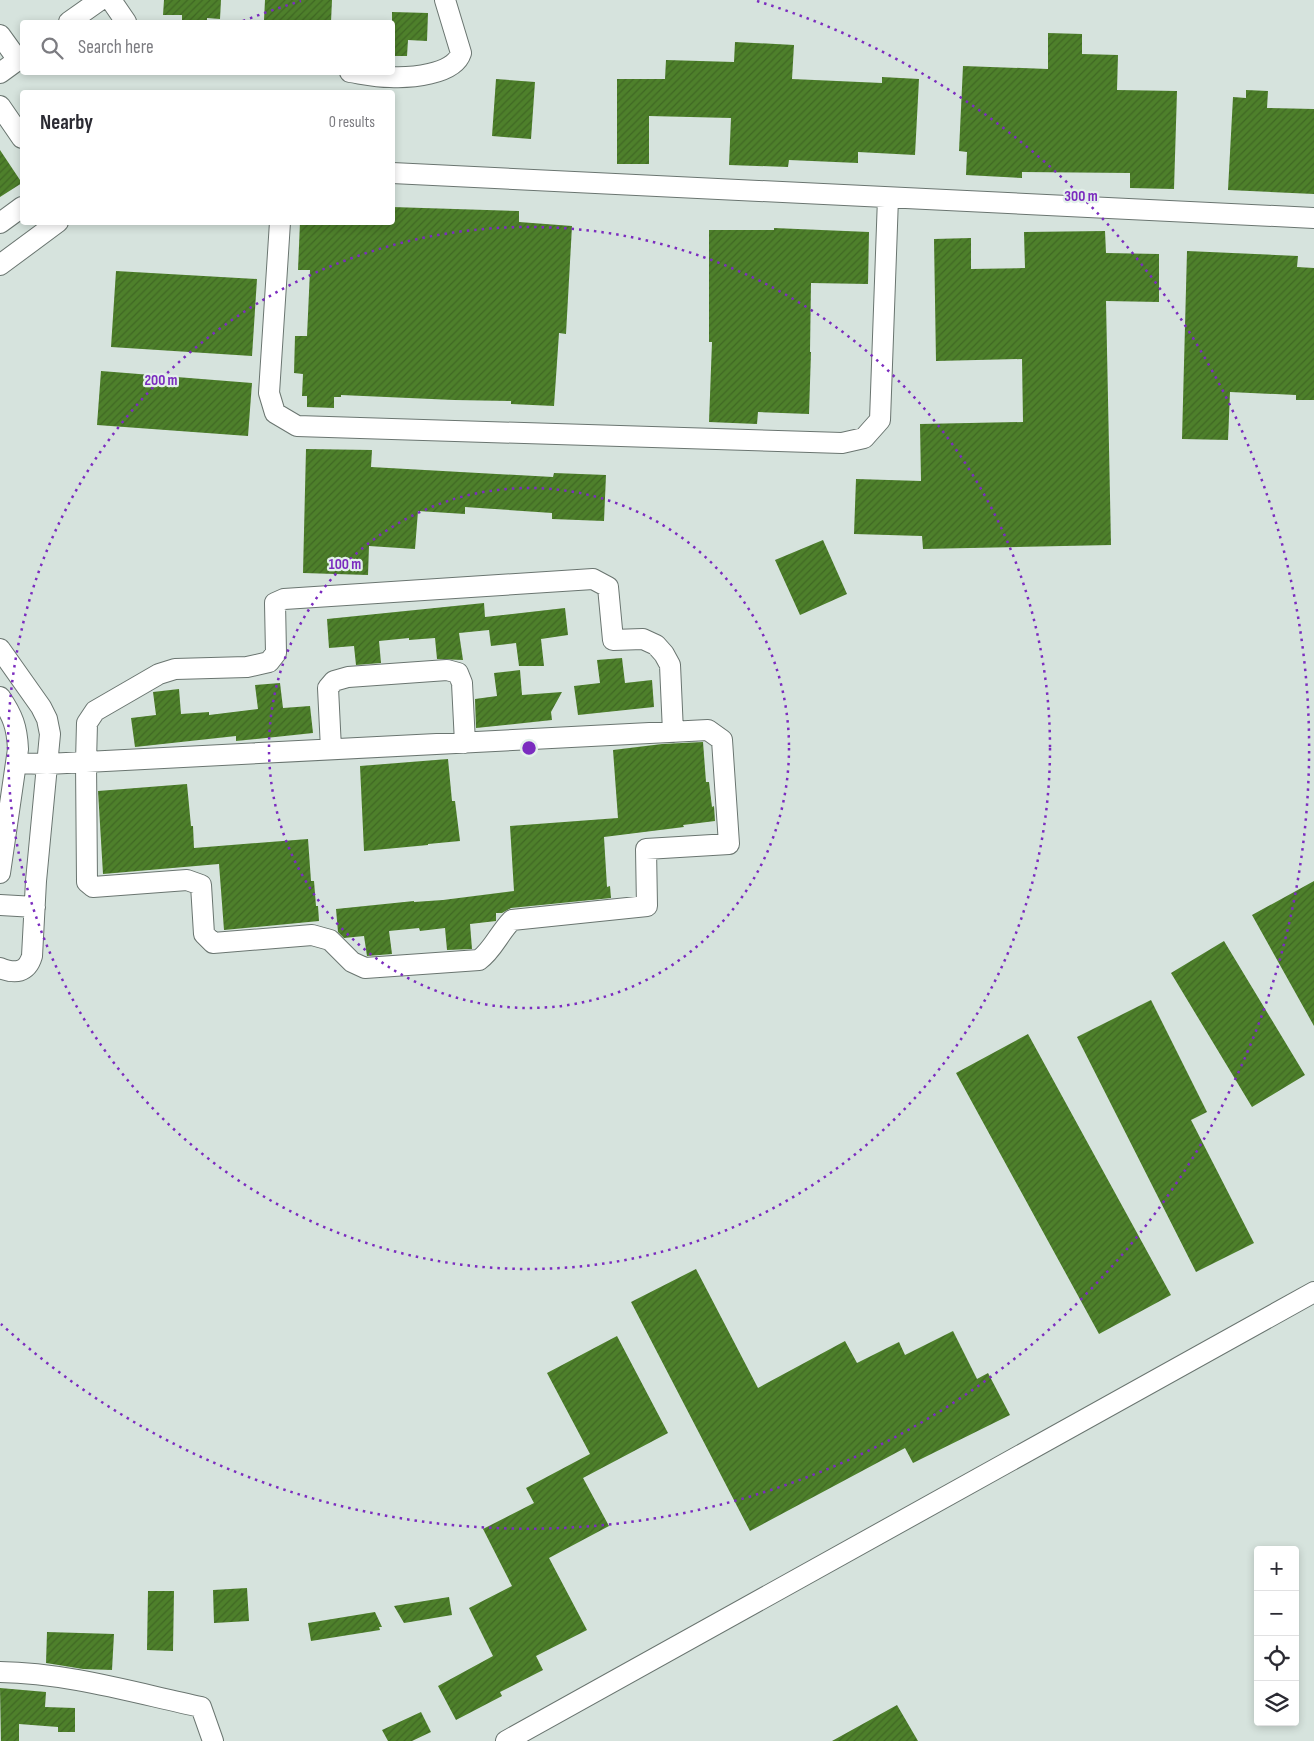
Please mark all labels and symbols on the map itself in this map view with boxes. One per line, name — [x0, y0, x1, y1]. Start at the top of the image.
text: 300 m — [1064, 187, 1098, 206]
text: 200 m — [144, 371, 178, 390]
text: 100 m — [329, 555, 361, 574]
centre of rings — [520, 739, 538, 757]

